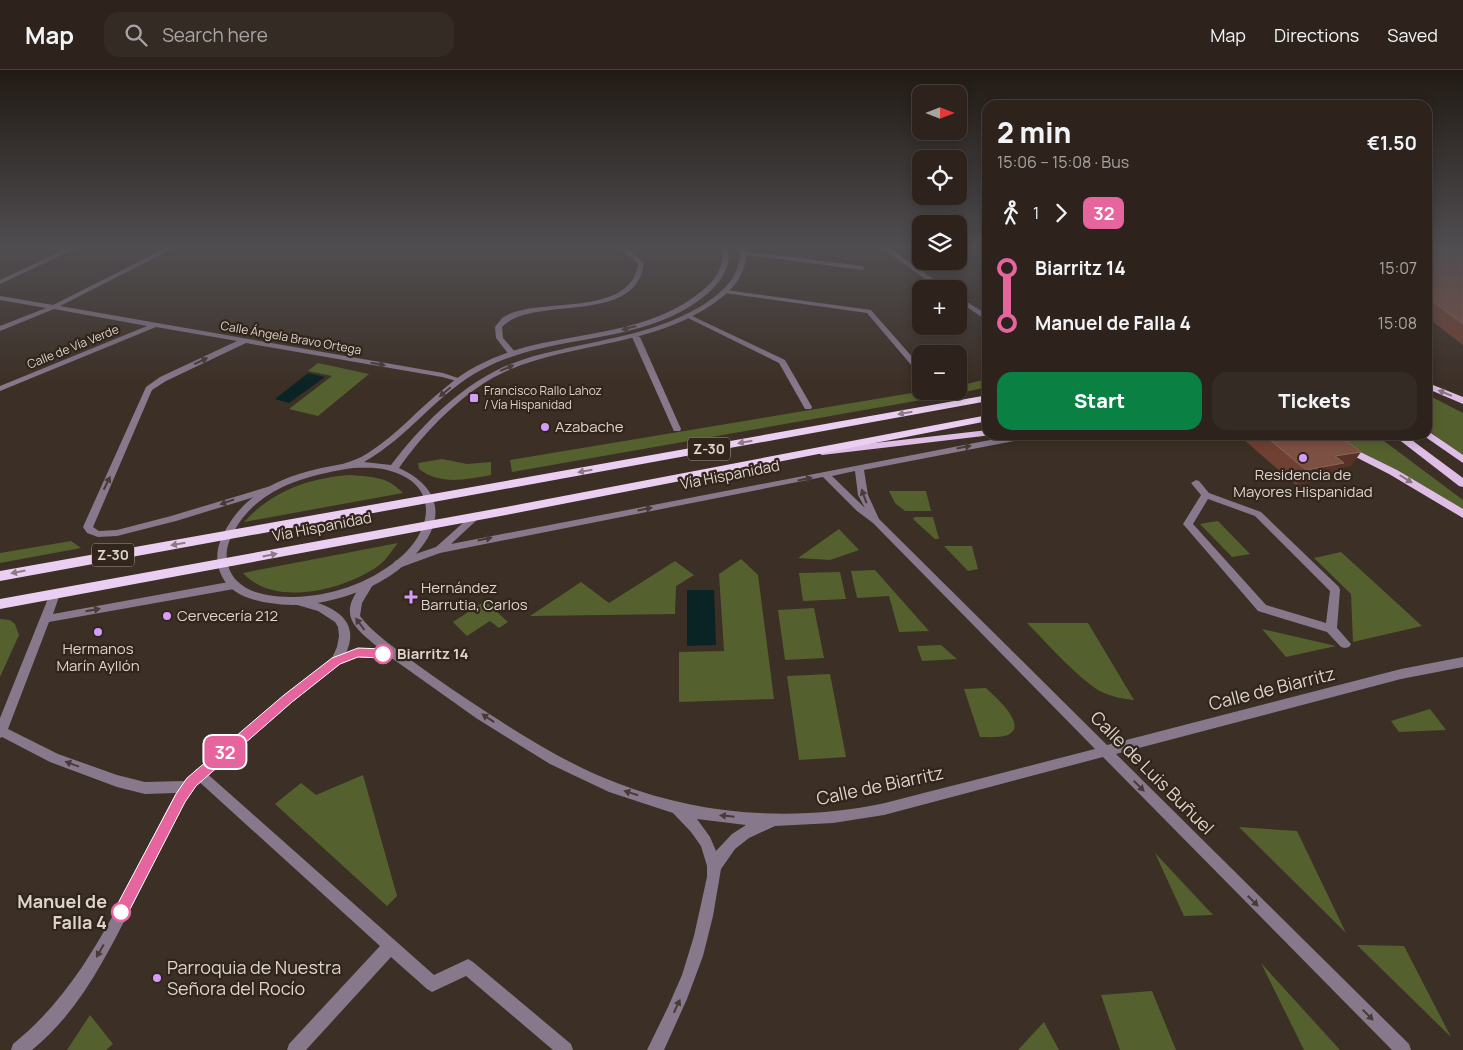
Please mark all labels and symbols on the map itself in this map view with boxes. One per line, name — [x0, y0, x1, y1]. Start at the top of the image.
north arrow — [912, 85, 968, 140]
street label: Calle Ángela Bravo Ortega — [219, 317, 363, 358]
street label: Calle de Vía Verde — [24, 320, 121, 373]
one-way arrow — [621, 324, 636, 332]
one-way arrow — [194, 357, 208, 365]
one-way arrow — [371, 360, 387, 368]
one-way arrow — [500, 364, 514, 372]
place label: Francisco Rallo Lahoz / Vía Hispanidad — [484, 382, 602, 413]
one-way arrow — [439, 386, 451, 397]
one-way arrow — [1438, 389, 1453, 396]
marker: Francisco Rallo Lahoz / Vía Hispanidad — [468, 392, 480, 404]
one-way arrow — [897, 410, 913, 418]
place label: Azabache — [555, 416, 624, 437]
marker: Azabache — [539, 421, 551, 433]
road number: Z-30 — [688, 438, 730, 460]
one-way arrow — [737, 439, 753, 447]
one-way arrow — [956, 443, 972, 451]
marker: Residencia de Mayores Hispanidad — [1297, 452, 1309, 464]
street label: Vía Hispanidad — [678, 455, 781, 494]
place label: Residencia de Mayores Hispanidad — [1233, 464, 1373, 502]
one-way arrow — [577, 467, 593, 475]
one-way arrow — [1399, 474, 1412, 484]
one-way arrow — [797, 475, 812, 483]
one-way arrow — [103, 476, 111, 490]
one-way arrow — [860, 488, 868, 503]
one-way arrow — [219, 498, 234, 506]
one-way arrow — [637, 504, 653, 512]
street label: Vía Hispanidad — [270, 507, 373, 546]
one-way arrow — [478, 535, 494, 543]
one-way arrow — [169, 540, 185, 548]
road number: Z-30 — [92, 544, 134, 566]
one-way arrow — [262, 550, 278, 558]
one-way arrow — [9, 569, 25, 577]
place label: Hernández Barrutia, Carlos — [421, 577, 528, 615]
marker: Hernández Barrutia, Carlos — [405, 591, 417, 603]
place label: Cervecería 212 — [177, 605, 278, 626]
one-way arrow — [85, 606, 101, 614]
marker: Cervecería 212 — [161, 610, 173, 622]
one-way arrow — [355, 618, 366, 631]
marker: Hermanos Marín Ayllón — [92, 626, 104, 638]
place label: Hermanos Marín Ayllón — [56, 638, 140, 676]
place label: Biarritz 14 — [397, 643, 469, 664]
marker: Biarritz 14 — [373, 644, 393, 664]
street label: Calle de Biarritz — [1206, 661, 1337, 715]
street label: Calle de Luis Buñuel — [1086, 705, 1220, 839]
one-way arrow — [481, 713, 494, 722]
line badge: 32 — [202, 736, 248, 768]
one-way arrow — [64, 760, 79, 767]
street label: Calle de Biarritz — [814, 760, 946, 810]
one-way arrow — [1132, 779, 1144, 791]
one-way arrow — [623, 789, 638, 797]
one-way arrow — [719, 812, 735, 820]
place label: Manuel de Falla 4 — [17, 889, 107, 934]
one-way arrow — [1247, 894, 1259, 906]
marker: Manuel de Falla 4 — [111, 902, 131, 922]
one-way arrow — [96, 943, 104, 958]
place label: Parroquia de Nuestra Señora del Rocío — [167, 955, 341, 1000]
marker: Parroquia de Nuestra Señora del Rocío — [151, 972, 163, 984]
one-way arrow — [673, 999, 681, 1013]
one-way arrow — [1362, 1009, 1374, 1021]

